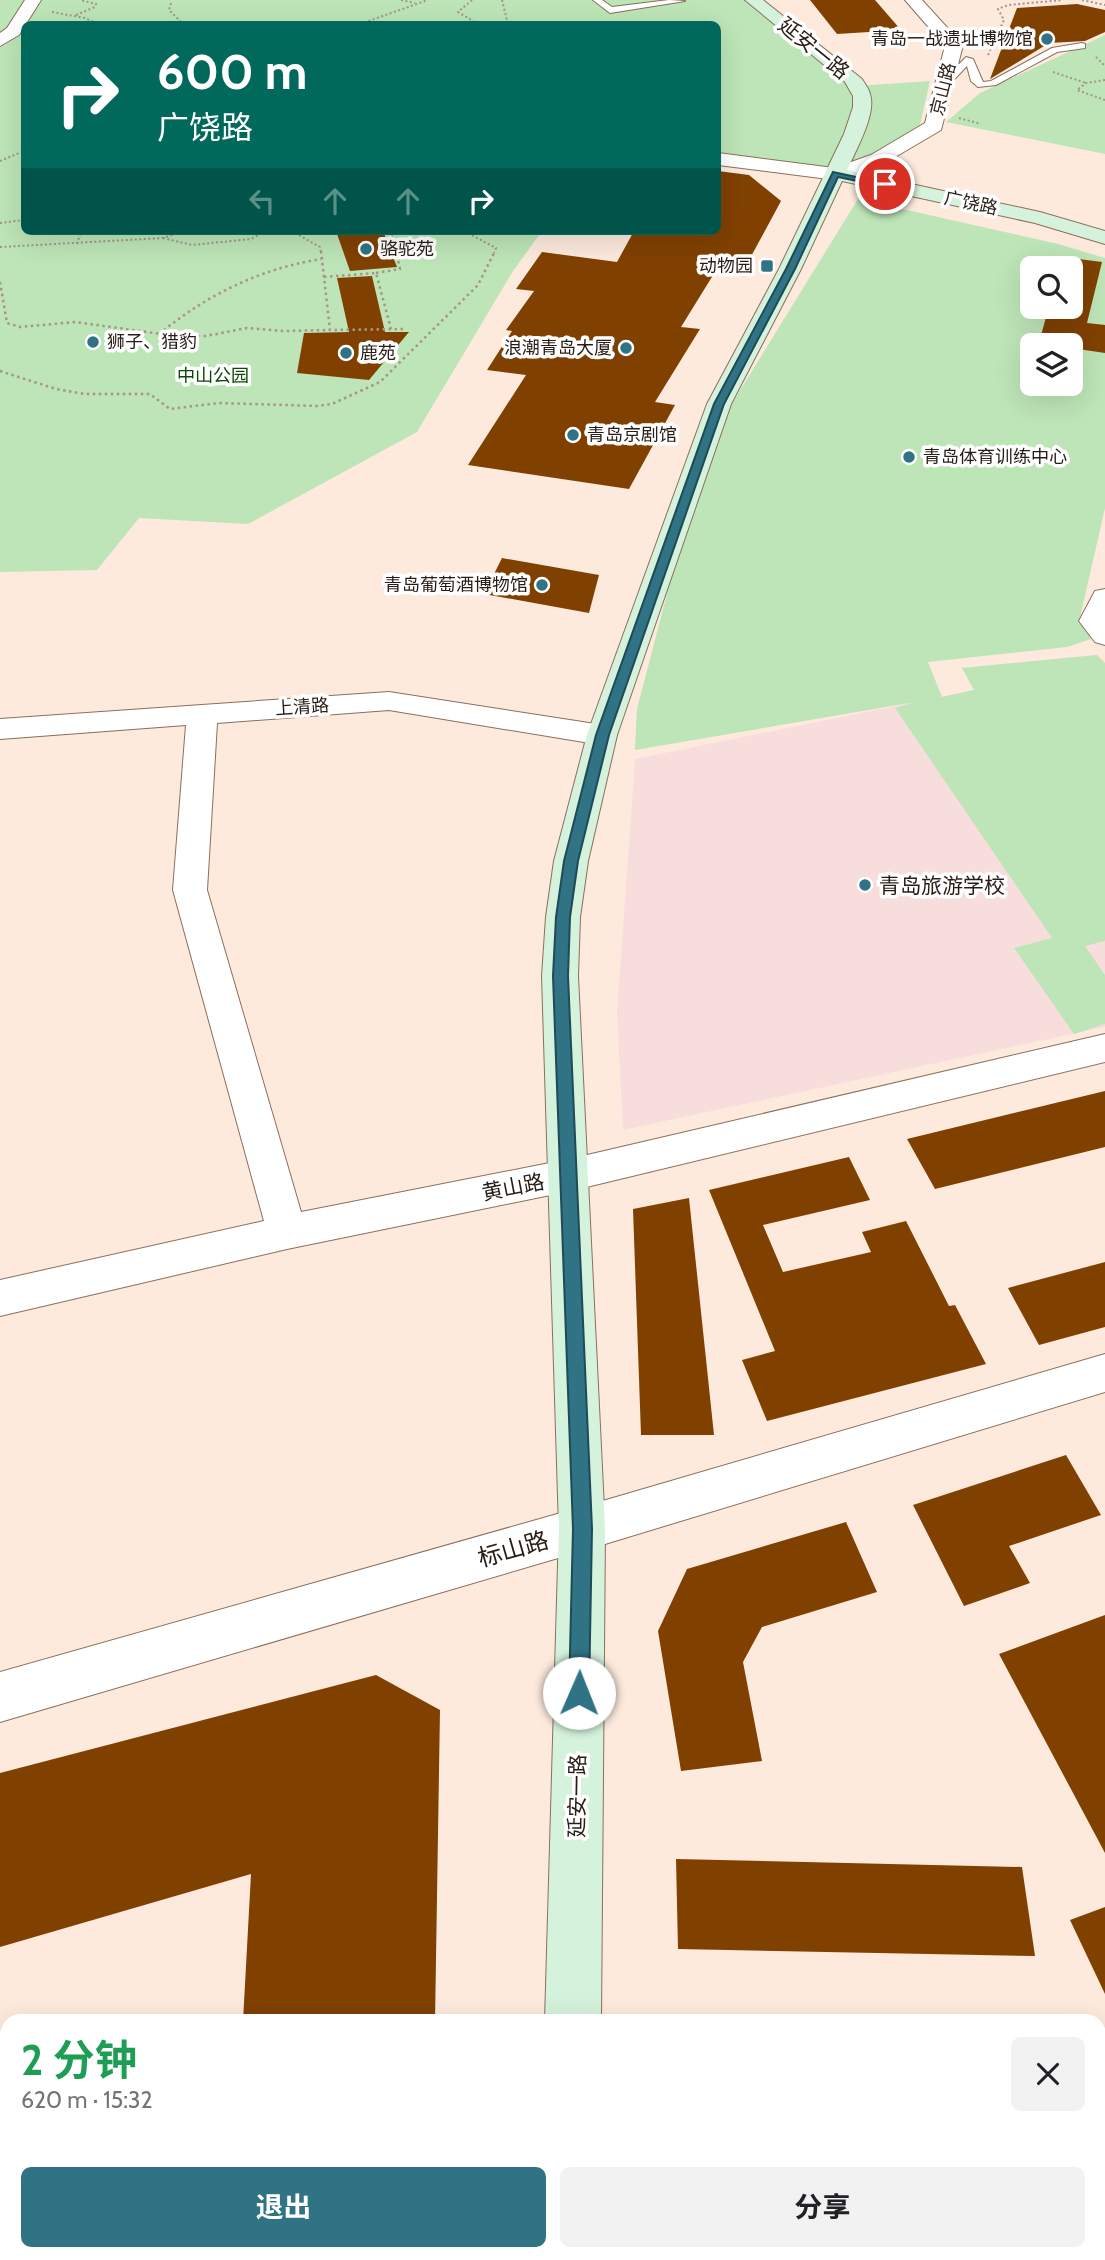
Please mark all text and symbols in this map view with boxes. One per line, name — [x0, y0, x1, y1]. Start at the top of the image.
street label: 延安一路 — [773, 12, 855, 84]
place label: 青岛一战遗址博物馆 — [871, 28, 1033, 50]
marker: 青岛一战遗址博物馆 — [1039, 31, 1055, 47]
text: 600 m — [157, 42, 307, 101]
icon: right — [42, 49, 133, 140]
street label: 京山路 — [926, 60, 960, 118]
text: 广饶路 — [157, 108, 253, 147]
pin — [855, 154, 915, 214]
icon: arrive — [866, 165, 904, 203]
icon: left — [243, 182, 281, 220]
icon: ahead — [316, 182, 354, 220]
icon: ahead — [389, 182, 427, 220]
icon: right — [462, 182, 500, 220]
street label: 广饶路 — [942, 187, 1000, 219]
place label: 骆驼苑 — [380, 238, 434, 260]
marker: 骆驼苑 — [358, 241, 374, 257]
place label: 动物园 — [699, 255, 753, 277]
map controls — [1020, 256, 1083, 396]
button: search — [1020, 256, 1083, 319]
marker: 动物园 — [759, 258, 775, 274]
place label: 狮子、猎豹 — [107, 331, 197, 353]
button: layers — [1020, 333, 1083, 396]
marker: 狮子、猎豹 — [85, 334, 101, 350]
place label: 浪潮青岛大厦 — [504, 337, 612, 359]
marker: 浪潮青岛大厦 — [618, 340, 634, 356]
place label: 鹿苑 — [360, 342, 396, 364]
marker: 鹿苑 — [338, 345, 354, 361]
park label: 中山公园 — [177, 365, 249, 387]
place label: 青岛京剧馆 — [587, 424, 677, 446]
marker: 青岛京剧馆 — [565, 427, 581, 443]
place label: 青岛体育训练中心 — [923, 446, 1067, 468]
marker: 青岛体育训练中心 — [901, 449, 917, 465]
place label: 青岛葡萄酒博物馆 — [384, 574, 528, 596]
marker: 青岛葡萄酒博物馆 — [534, 577, 550, 593]
street label: 上清路 — [274, 694, 330, 720]
place label: 青岛旅游学校 — [879, 873, 1005, 898]
marker: 青岛旅游学校 — [857, 877, 873, 893]
street label: 黄山路 — [480, 1169, 546, 1205]
street label: 标山路 — [474, 1525, 552, 1573]
position arrow — [542, 1656, 616, 1730]
street label: 延安一路 — [564, 1754, 590, 1838]
text: 2 分钟 — [21, 2034, 137, 2086]
button: close — [1011, 2037, 1085, 2111]
text: 620 m · 15:32 — [21, 2086, 153, 2114]
button: 退出 — [21, 2167, 546, 2247]
button: 分享 — [560, 2167, 1085, 2247]

